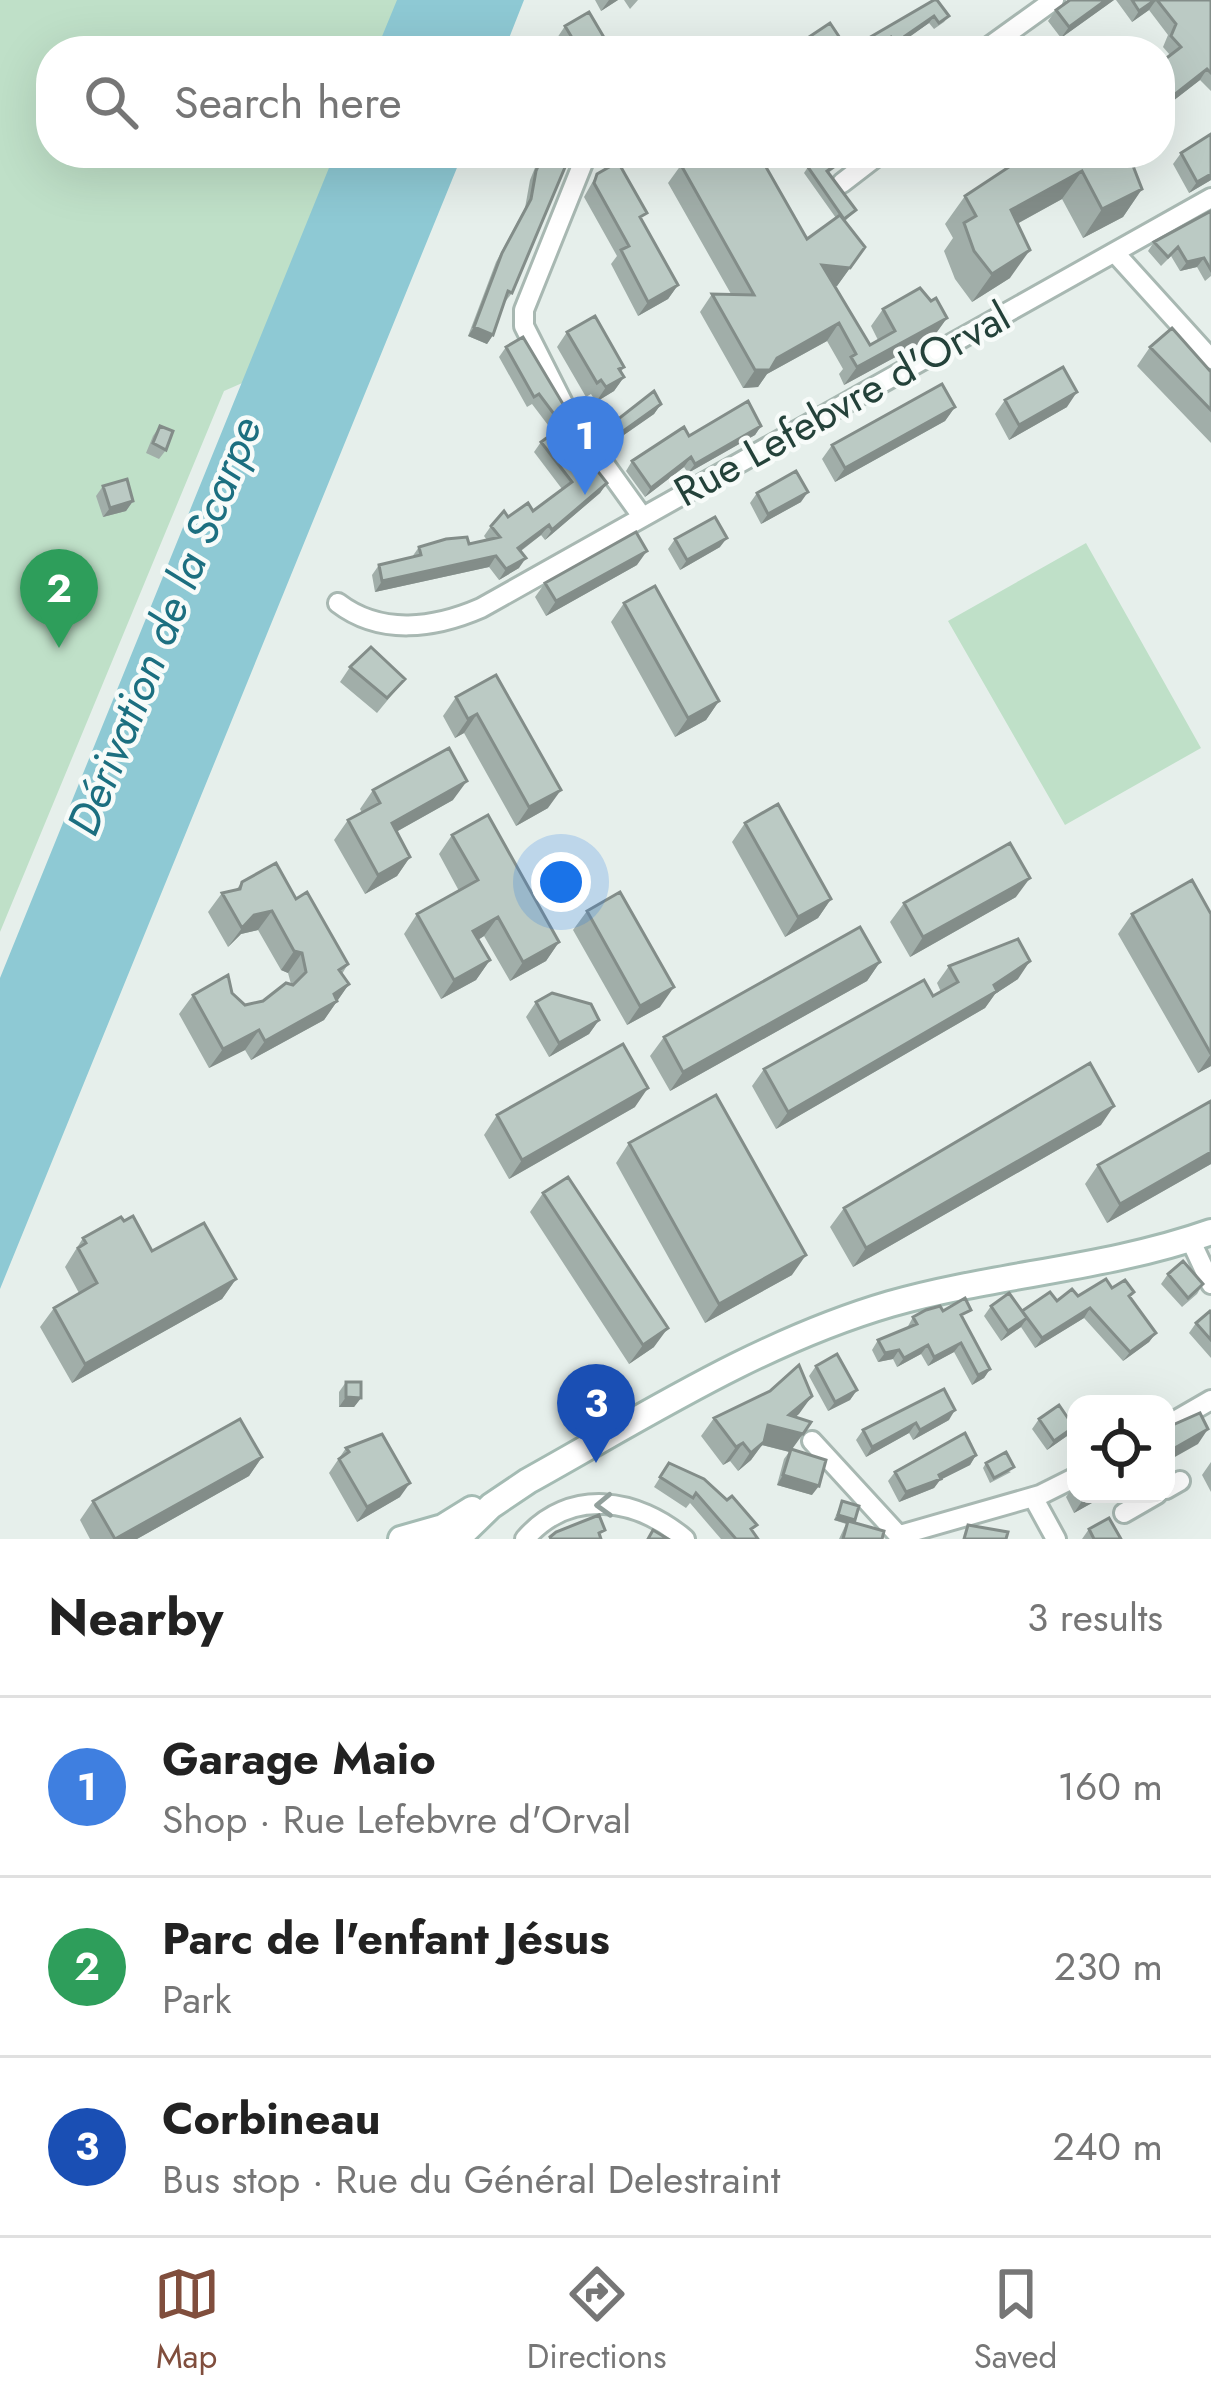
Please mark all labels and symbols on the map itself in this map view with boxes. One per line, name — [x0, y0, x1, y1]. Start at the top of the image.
street label: Rue Lefebvre d'Orval — [663, 286, 1021, 522]
pin: 1 — [546, 396, 624, 495]
water label: Dérivation de la Scarpe — [50, 407, 278, 845]
pin: 2 — [20, 549, 98, 648]
your location — [531, 852, 591, 912]
pin: 3 — [557, 1364, 635, 1463]
one-way arrow — [595, 1491, 613, 1517]

